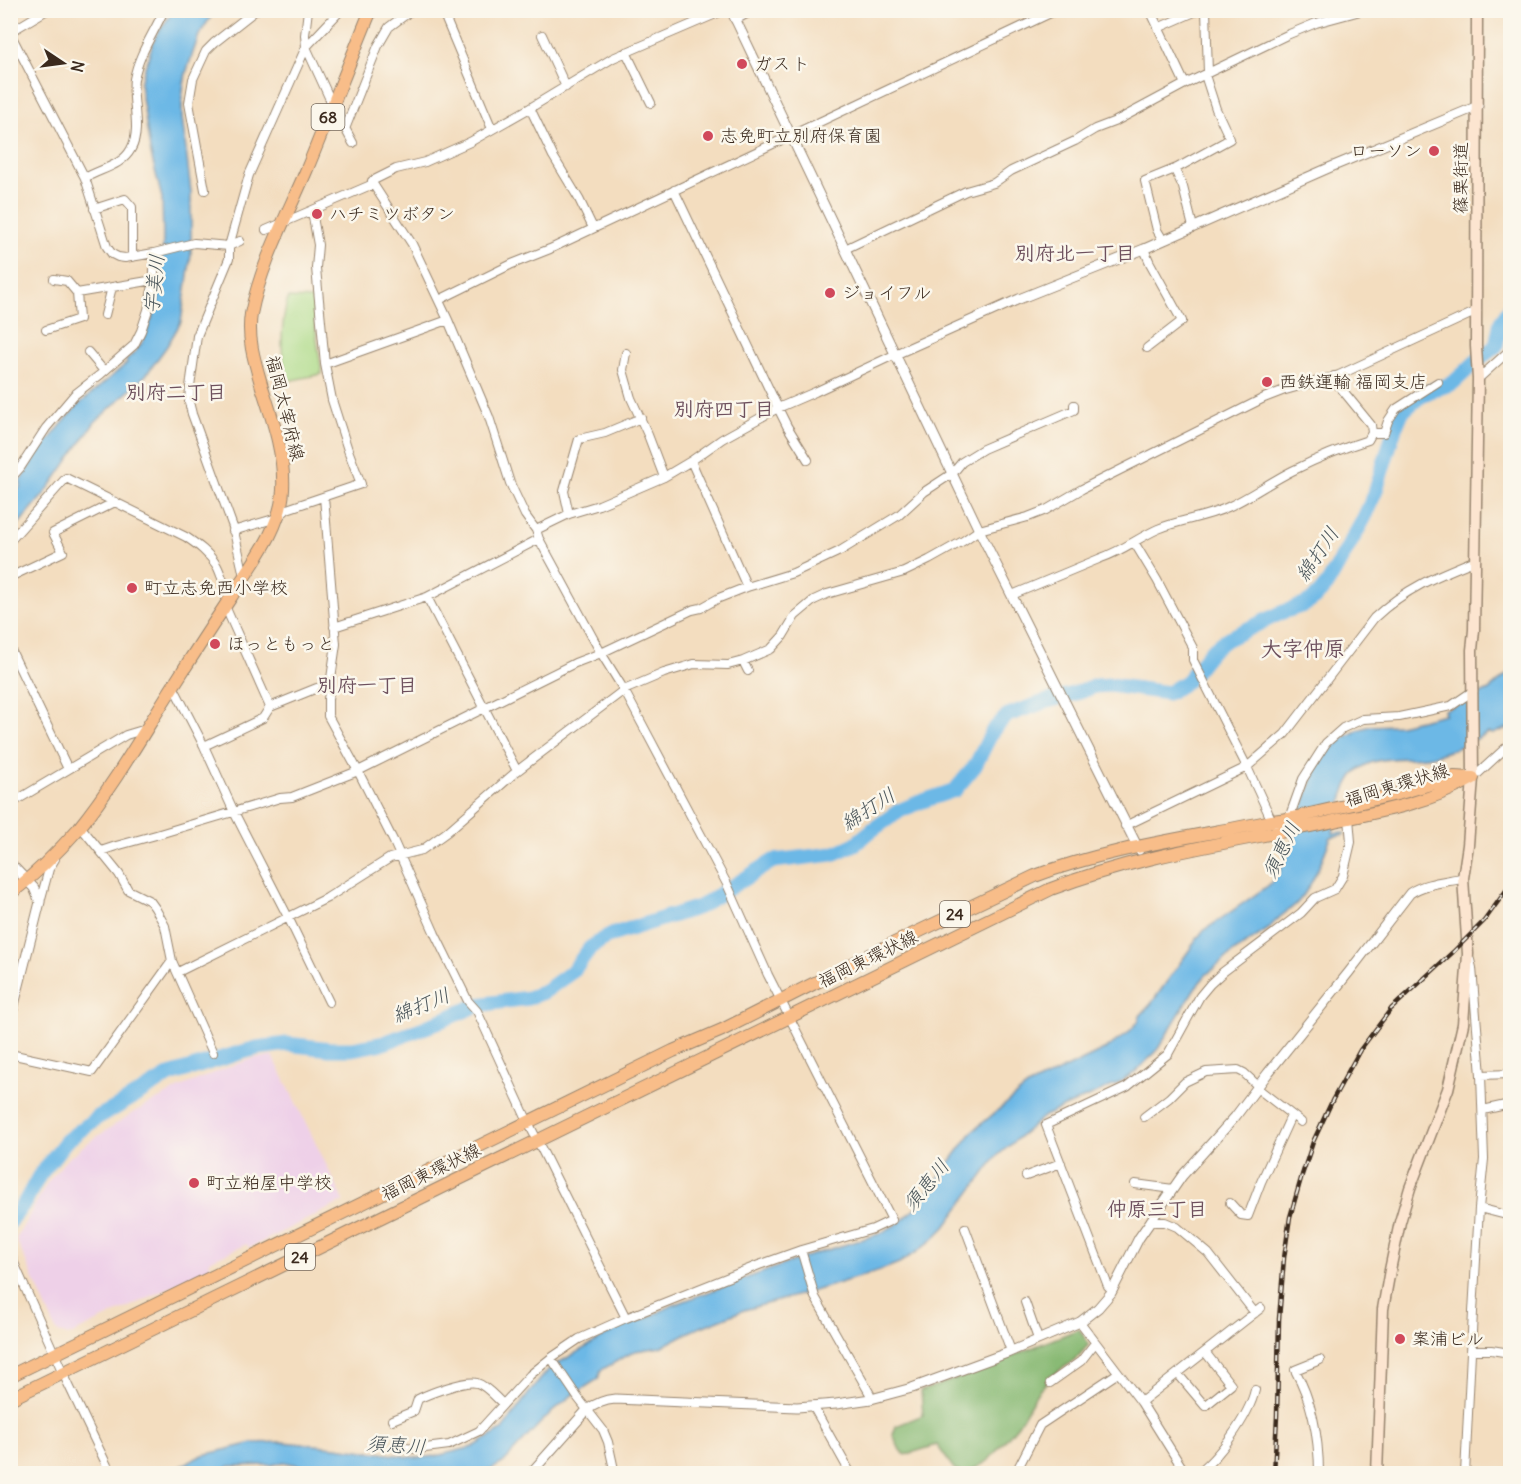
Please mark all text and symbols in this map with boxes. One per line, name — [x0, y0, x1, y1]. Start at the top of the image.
north arrow — [33, 33, 93, 93]
place label: ガスト — [754, 52, 810, 75]
marker: ガスト — [735, 57, 749, 71]
text: N — [67, 59, 89, 74]
road number: 68 — [312, 104, 344, 130]
place label: 志免町立別府保育園 — [720, 124, 882, 147]
marker: 志免町立別府保育園 — [701, 129, 715, 143]
place label: ローソン — [1350, 139, 1422, 162]
street label: 篠栗街道 — [1449, 142, 1472, 214]
marker: ローソン — [1427, 144, 1441, 158]
place label: ハチミツボタン — [329, 202, 455, 225]
marker: ハチミツボタン — [310, 207, 324, 221]
district label: 別府北一丁目 — [1015, 240, 1135, 265]
water label: 宇美川 — [138, 253, 169, 315]
place label: ジョイフル — [842, 281, 931, 304]
marker: ジョイフル — [823, 286, 837, 300]
street label: 福岡太宰府線 — [261, 353, 310, 463]
place label: 西鉄運輸 福岡支店 — [1279, 370, 1427, 393]
marker: 西鉄運輸 福岡支店 — [1260, 375, 1274, 389]
district label: 別府二丁目 — [126, 379, 226, 404]
district label: 別府四丁目 — [674, 396, 774, 421]
water label: 綿打川 — [1289, 522, 1344, 586]
place label: 町立志免西小学校 — [144, 576, 288, 599]
marker: 町立志免西小学校 — [125, 581, 139, 595]
place label: ほっともっと — [227, 632, 335, 655]
district label: 大字仲原 — [1261, 635, 1345, 662]
marker: ほっともっと — [208, 637, 222, 651]
district label: 別府一丁目 — [317, 672, 417, 697]
street label: 福岡東環状線 — [1342, 758, 1452, 811]
water label: 綿打川 — [836, 782, 900, 835]
water label: 須恵川 — [1256, 817, 1305, 882]
road number: 24 — [940, 901, 970, 927]
street label: 福岡東環状線 — [814, 925, 921, 993]
water label: 綿打川 — [388, 982, 453, 1027]
street label: 福岡東環状線 — [377, 1138, 484, 1206]
water label: 須恵川 — [897, 1154, 954, 1216]
place label: 町立粕屋中学校 — [206, 1171, 332, 1194]
marker: 町立粕屋中学校 — [187, 1176, 201, 1190]
district label: 仲原三丁目 — [1107, 1196, 1207, 1221]
road number: 24 — [285, 1244, 315, 1270]
place label: 案浦ビル — [1412, 1327, 1484, 1350]
marker: 案浦ビル — [1393, 1332, 1407, 1346]
water label: 須恵川 — [365, 1430, 427, 1459]

